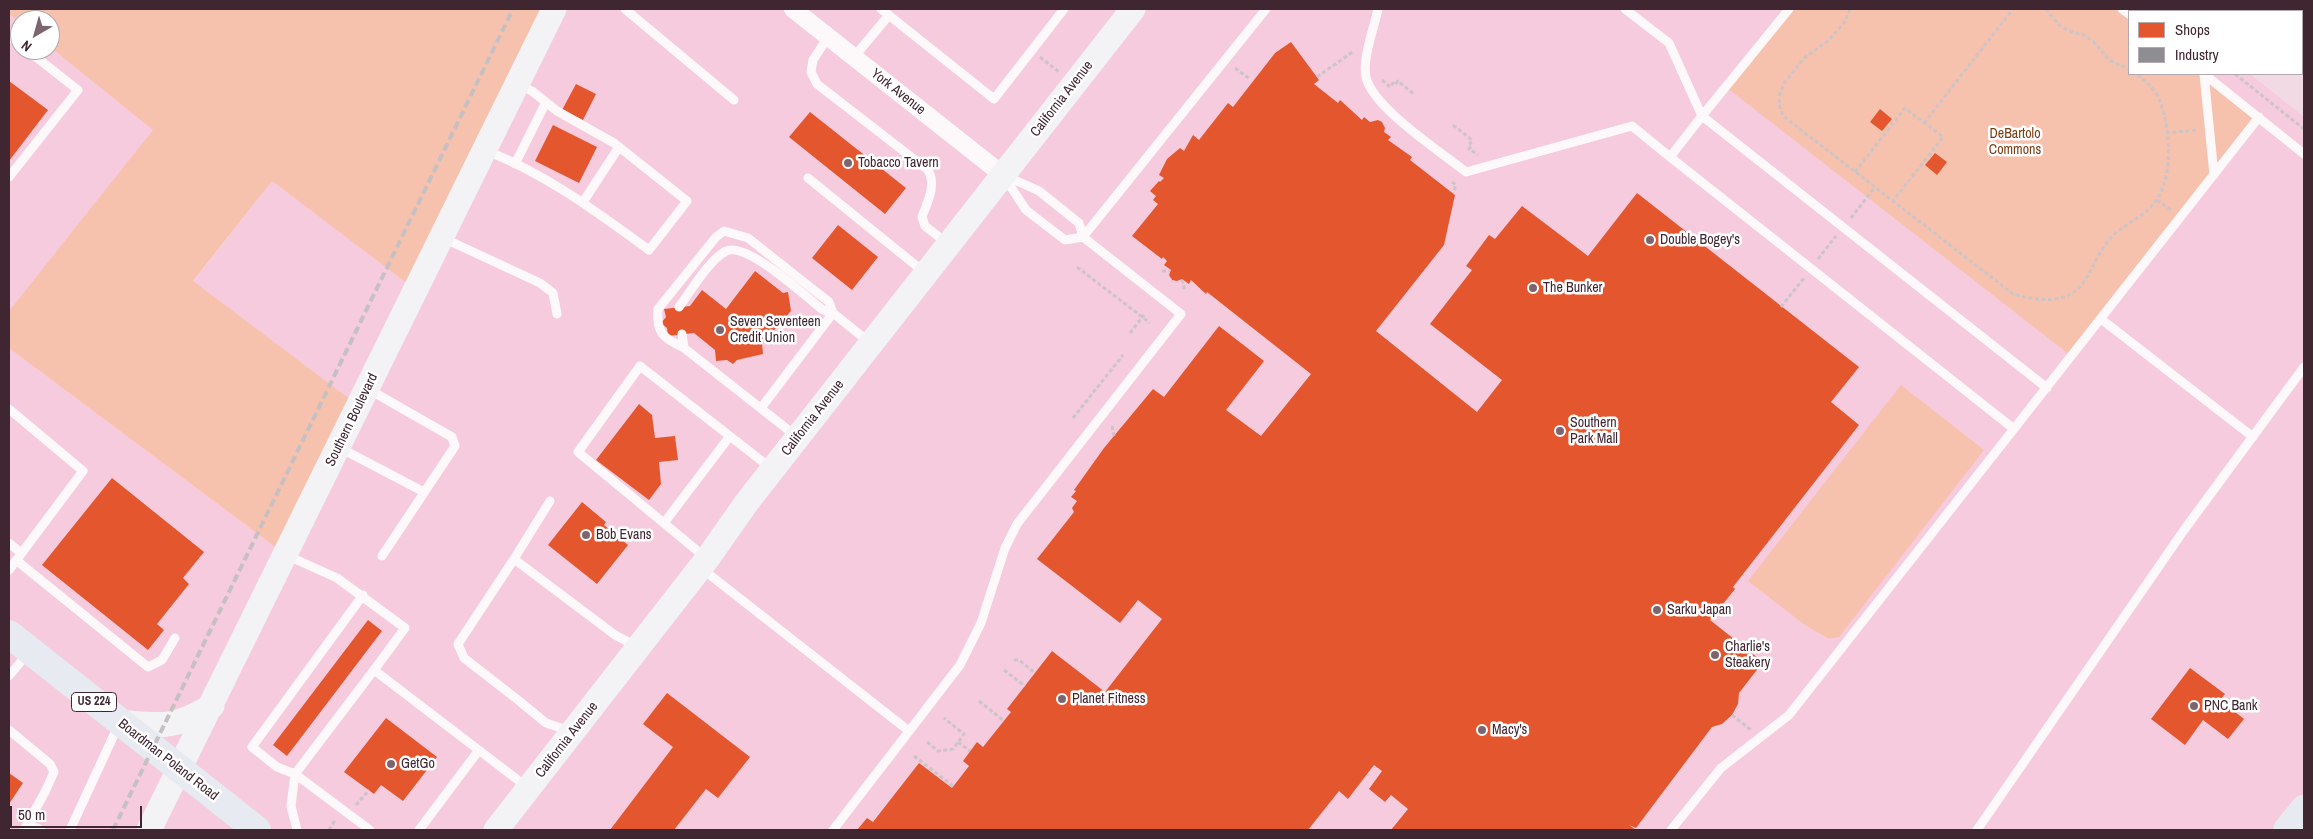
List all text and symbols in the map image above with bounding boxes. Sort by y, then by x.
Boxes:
north arrow [10,10,60,60]
legend [2128,10,2303,75]
text: Shops [2175,19,2210,40]
text: N [18,36,35,56]
text: Industry [2175,44,2219,65]
street label: California Avenue [1027,58,1097,140]
street label: York Avenue [867,65,929,119]
park label: DeBartolo Commons [1989,126,2041,158]
place label: Tobacco Tavern [858,155,939,171]
marker: Tobacco Tavern [842,157,854,169]
place label: Double Bogey's [1660,232,1740,248]
marker: Double Bogey's [1644,234,1656,246]
place label: The Bunker [1543,280,1602,296]
marker: The Bunker [1527,282,1539,294]
place label: Seven Seventeen Credit Union [730,314,821,347]
marker: Seven Seventeen Credit Union [714,324,726,336]
street label: Southern Boulevard [322,371,382,469]
street label: California Avenue [778,377,848,459]
place label: Southern Park Mall [1570,415,1618,448]
marker: Southern Park Mall [1554,425,1566,437]
place label: Bob Evans [596,527,652,543]
marker: Bob Evans [580,529,592,541]
place label: Sarku Japan [1667,602,1731,618]
marker: Sarku Japan [1651,604,1663,616]
place label: Charlie's Steakery [1725,639,1770,672]
marker: Charlie's Steakery [1709,649,1721,661]
place label: Planet Fitness [1072,691,1145,707]
road number: US 224 [72,692,116,712]
marker: Planet Fitness [1056,693,1068,705]
place label: PNC Bank [2204,698,2258,714]
street label: California Avenue [532,699,602,781]
marker: PNC Bank [2188,700,2200,712]
street label: Boardman Poland Road [115,716,221,804]
place label: Macy's [1492,722,1527,738]
marker: Macy's [1476,724,1488,736]
place label: GetGo [401,756,435,772]
marker: GetGo [385,758,397,770]
scale bar [12,796,145,828]
text: 50 m [18,804,45,825]

